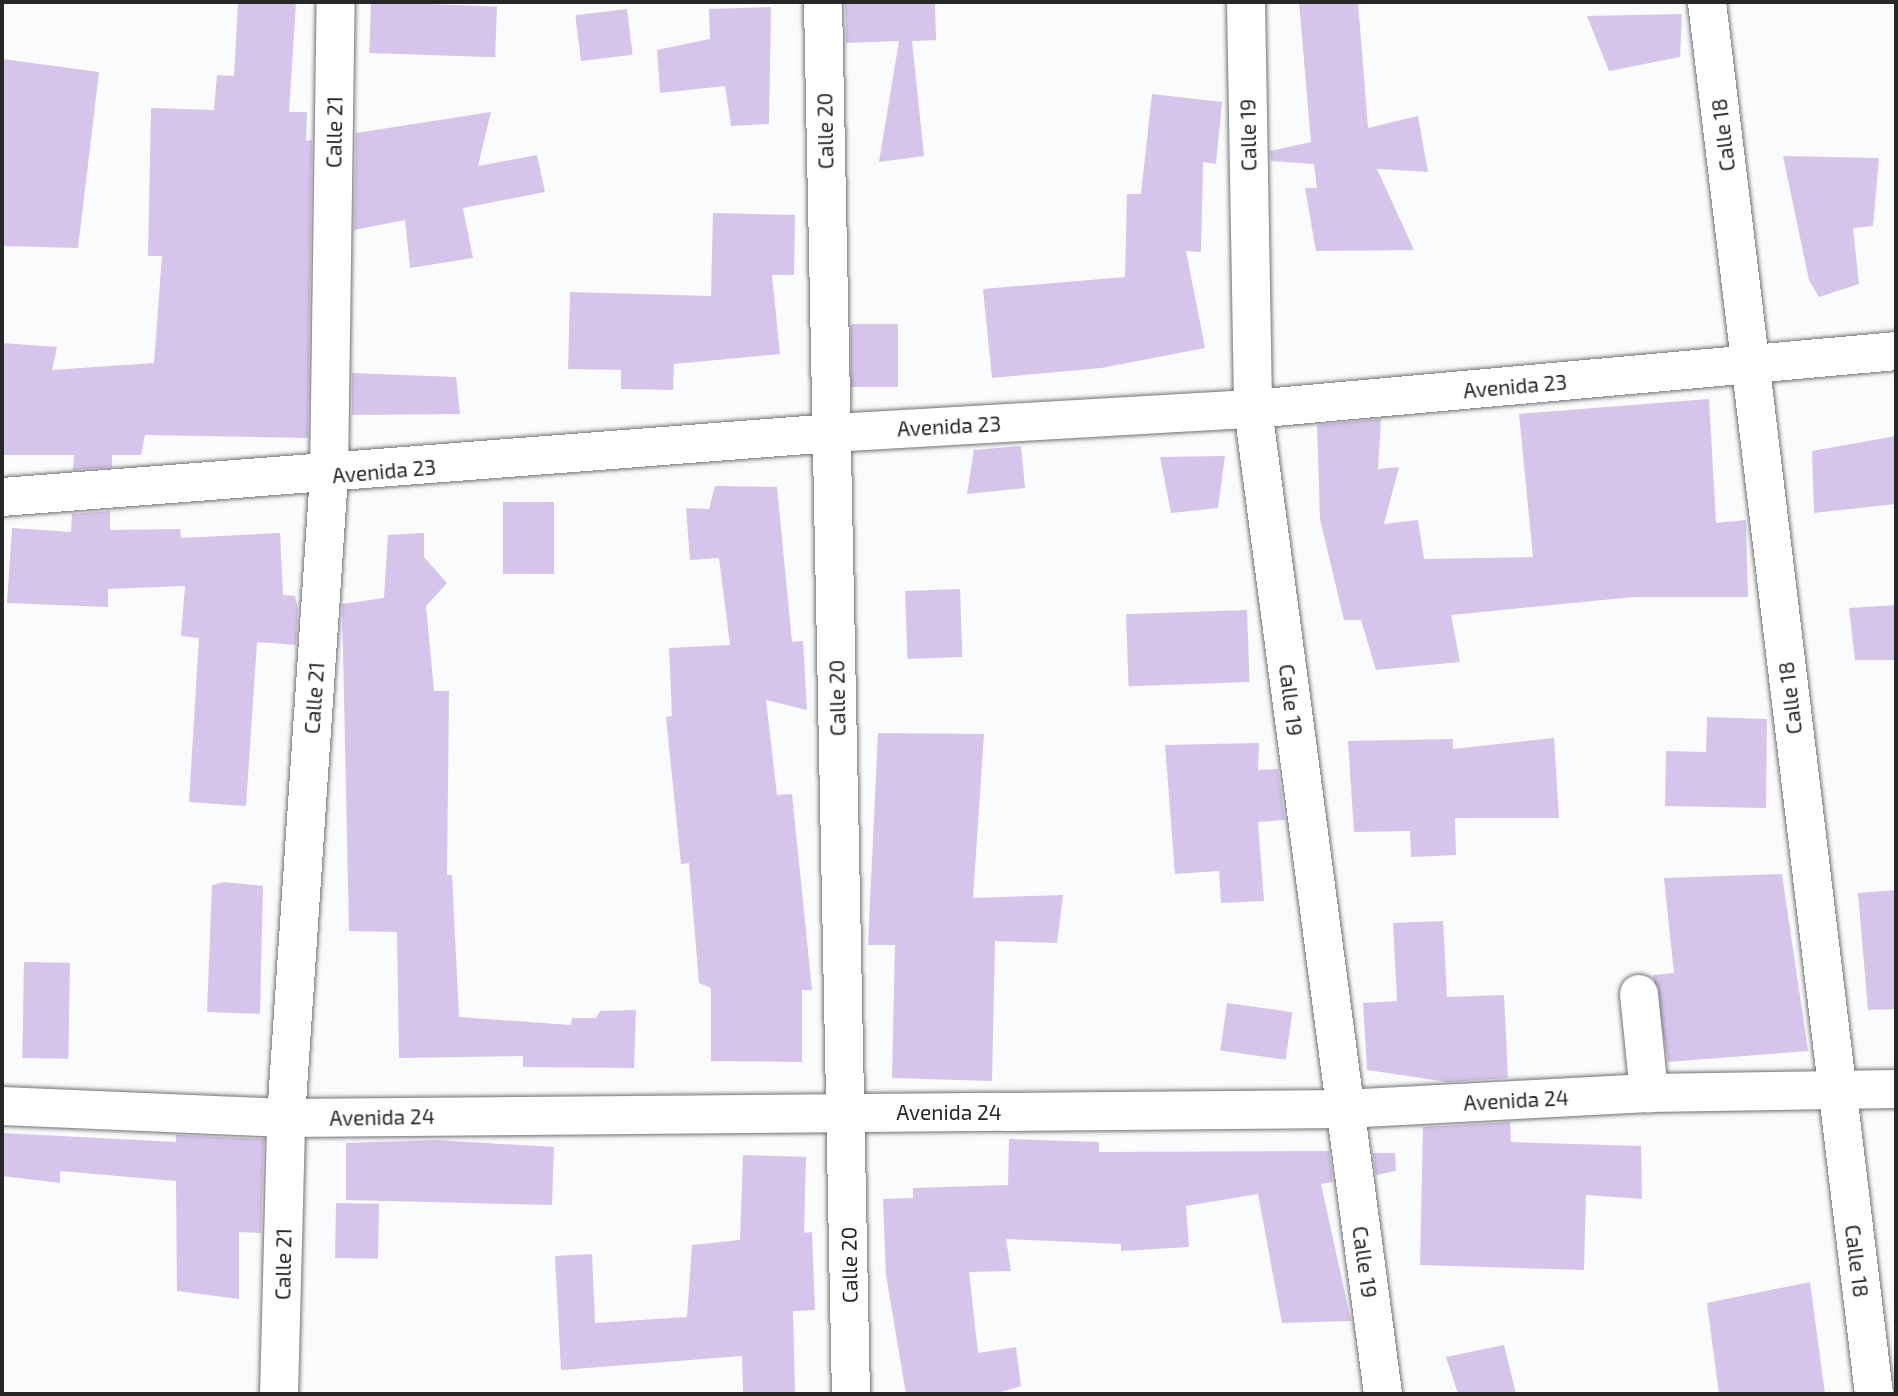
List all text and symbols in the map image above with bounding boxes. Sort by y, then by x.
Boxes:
street label: Calle 20 [812,93,838,169]
street label: Calle 21 [321,96,347,168]
street label: Calle 18 [1706,97,1740,173]
street label: Calle 19 [1235,99,1261,171]
street label: Avenida 23 [1462,369,1568,403]
street label: Avenida 23 [896,411,1002,441]
street label: Avenida 23 [331,454,437,488]
street label: Calle 20 [824,660,850,736]
street label: Calle 18 [1773,660,1807,736]
street label: Calle 21 [299,661,329,735]
street label: Calle 19 [1274,663,1308,737]
street label: Avenida 24 [1463,1085,1569,1115]
street label: Avenida 24 [896,1099,1002,1125]
street label: Avenida 24 [329,1103,435,1131]
street label: Calle 18 [1840,1223,1874,1299]
street label: Calle 19 [1347,1224,1383,1300]
street label: Calle 20 [836,1227,862,1303]
street label: Calle 21 [270,1228,296,1300]

